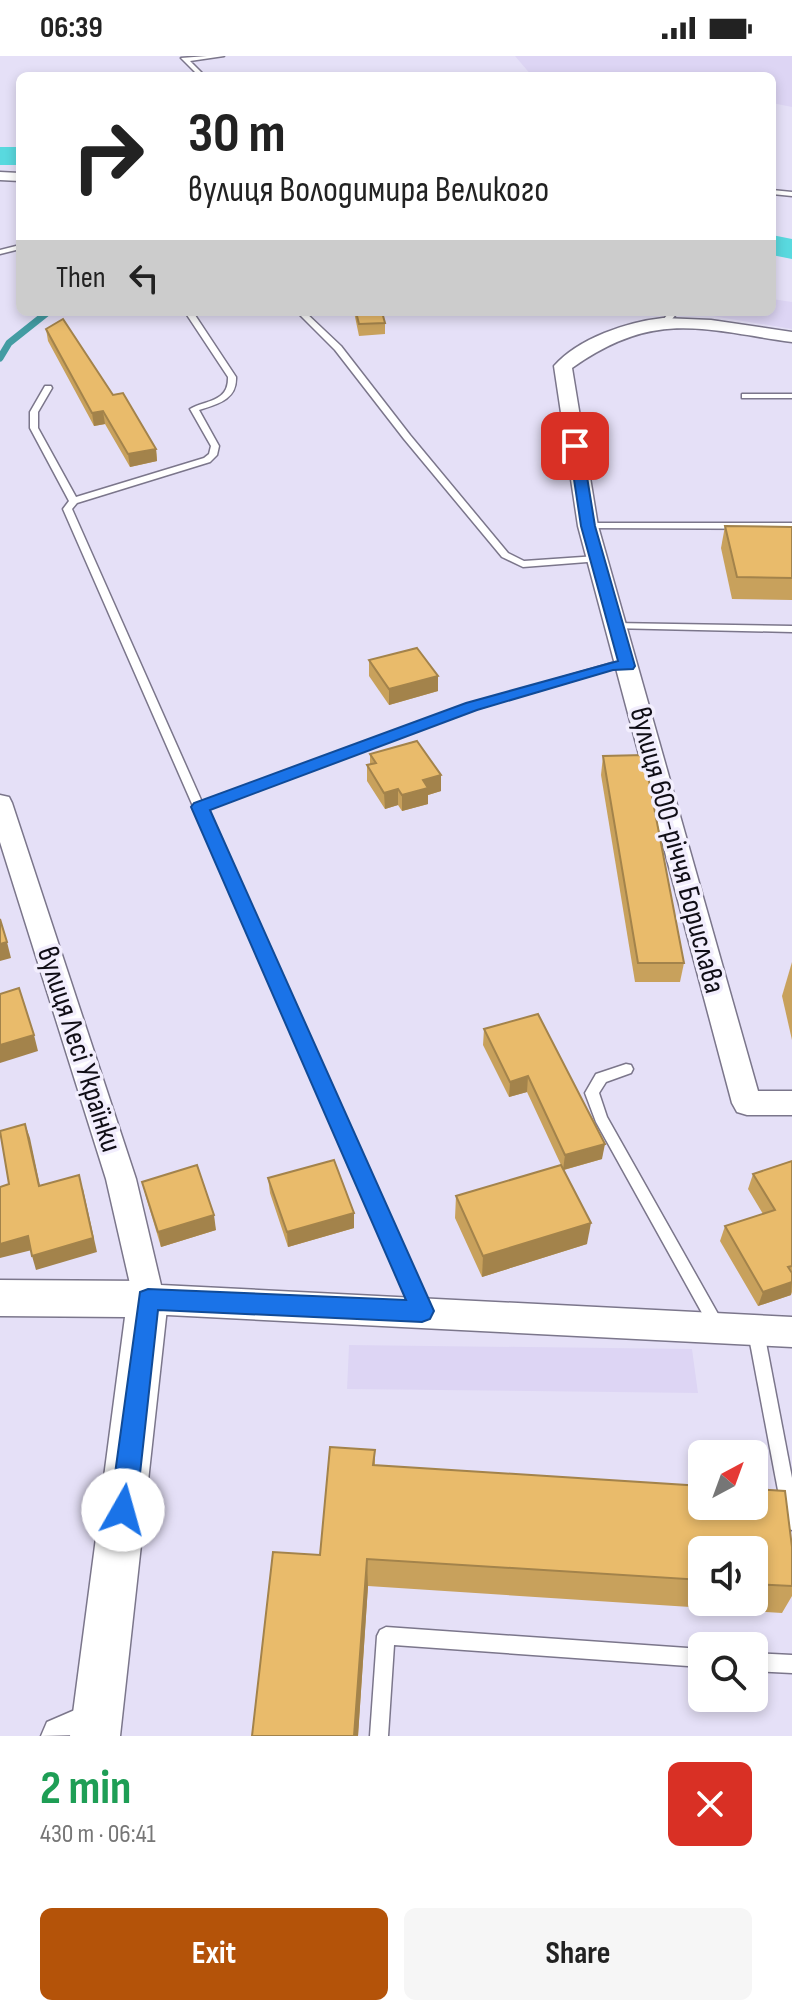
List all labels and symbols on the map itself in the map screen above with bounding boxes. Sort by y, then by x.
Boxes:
pin [541,412,609,480]
street label: вулиця 600-річчя Борислава [621,703,733,997]
street label: вулиця Лесі Українки [29,942,129,1156]
north arrow [688,1440,768,1520]
position arrow [81,1468,165,1552]

